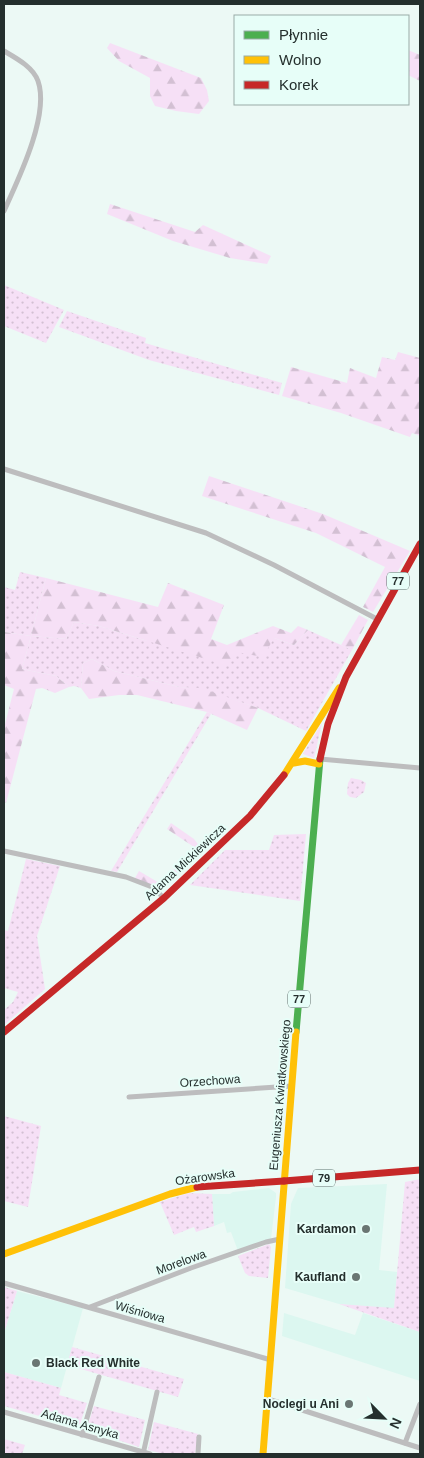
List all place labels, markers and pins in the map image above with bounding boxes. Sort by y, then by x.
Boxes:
place label: Kardamon [297,1222,356,1236]
marker: Kardamon [360,1223,372,1235]
place label: Kaufland [295,1270,346,1284]
marker: Kaufland [350,1271,362,1283]
place label: Black Red White [46,1356,140,1370]
marker: Black Red White [30,1357,42,1369]
place label: Noclegi u Ani [263,1397,339,1411]
marker: Noclegi u Ani [343,1398,355,1410]

